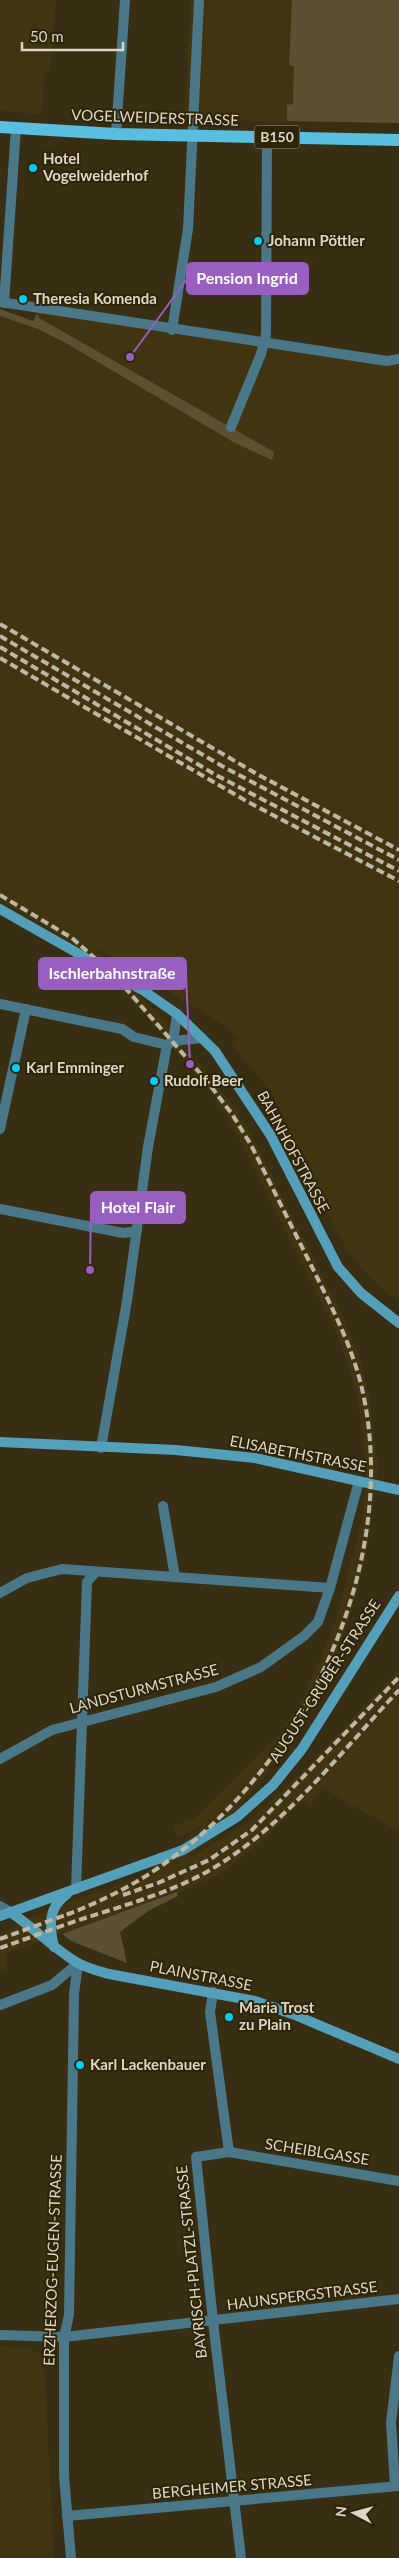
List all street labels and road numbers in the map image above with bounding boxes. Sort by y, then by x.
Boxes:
street label: VOGELWEIDERSTRASSE [71,105,239,129]
road number: B150 [254,125,300,148]
street label: BAHNHOFSTRASSE [254,1087,334,1216]
street label: ELISABETHSTRASSE [228,1431,368,1475]
street label: AUGUST-GRUBER-STRASSE [265,1596,384,1765]
street label: LANDSTURMSTRASSE [67,1659,220,1717]
street label: PLAINSTRASSE [148,1956,254,1994]
street label: SCHEIBLGASSE [264,2134,371,2168]
street label: ERZHERZOG-EUGEN-STRASSE [39,2154,65,2366]
street label: BAYRISCH-PLATZL-STRASSE [172,2165,210,2360]
street label: HAUNSPERGSTRASSE [226,2277,378,2313]
street label: BERGHEIMER STRASSE [151,2470,313,2502]

